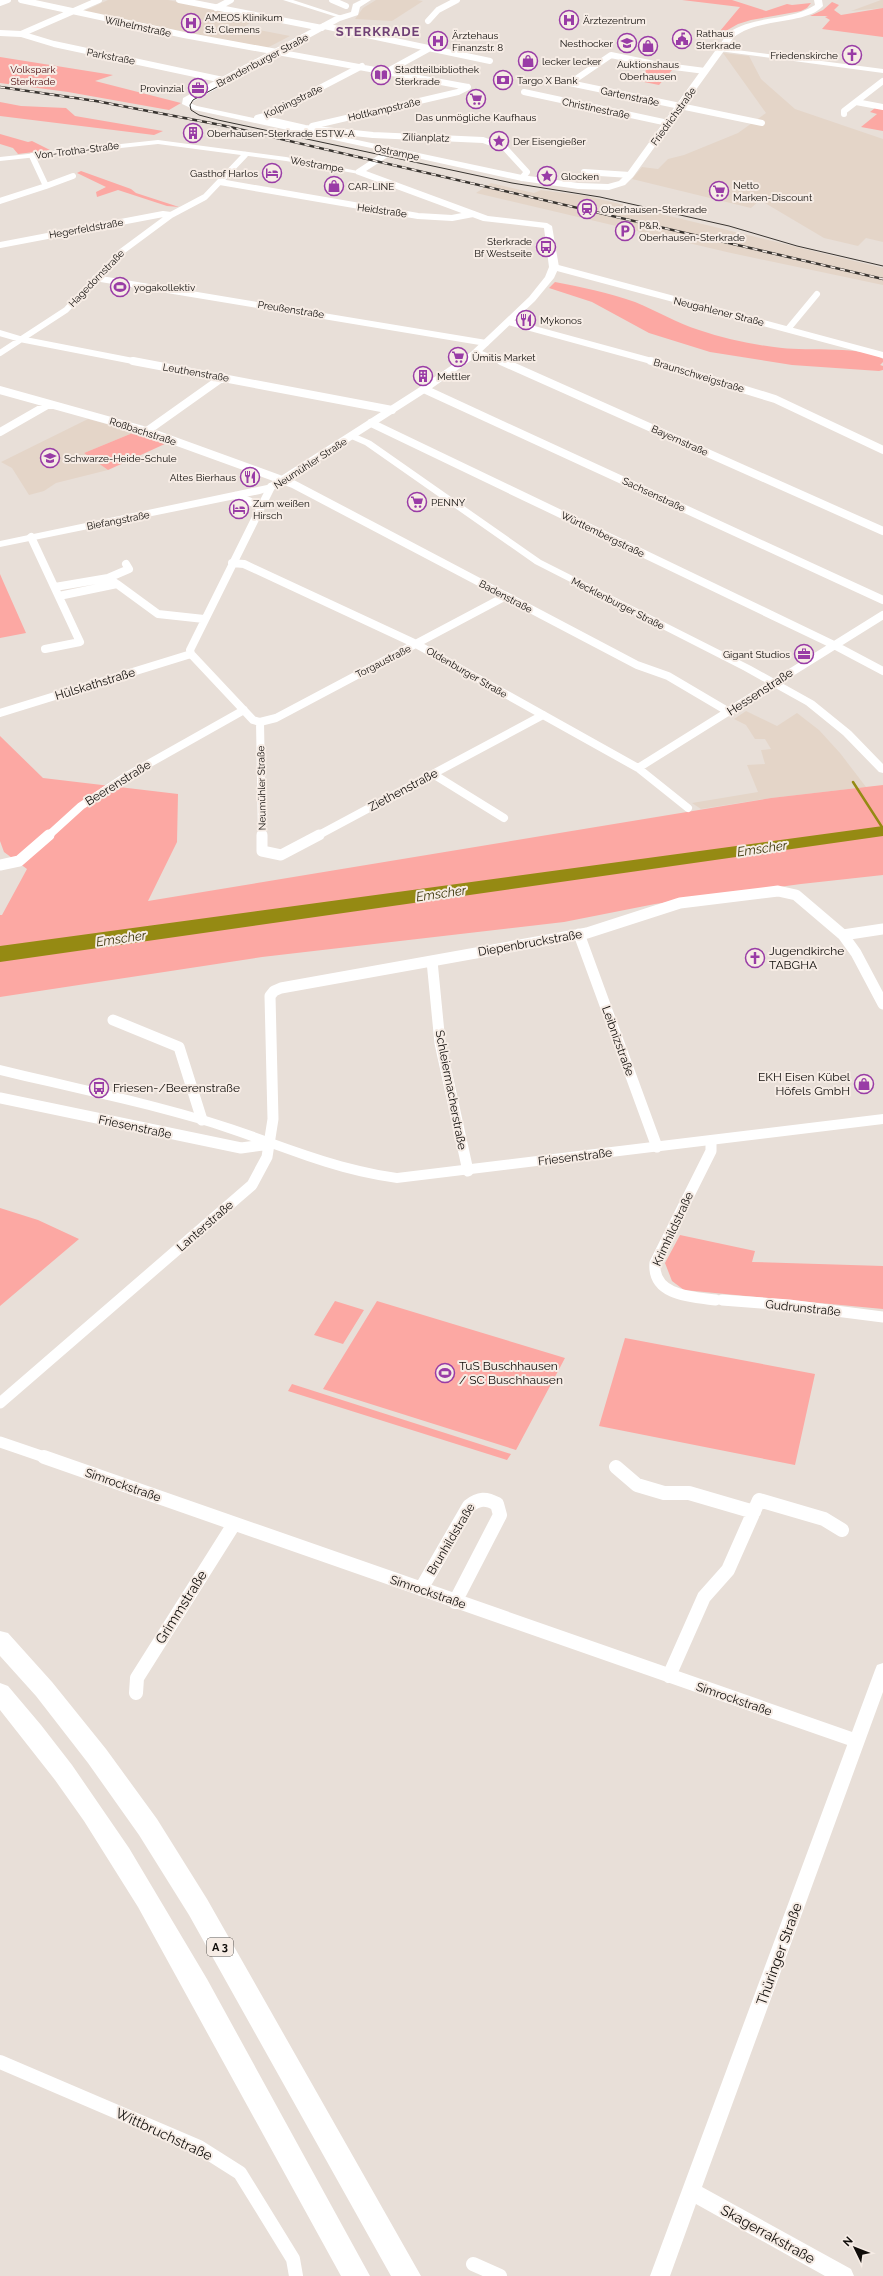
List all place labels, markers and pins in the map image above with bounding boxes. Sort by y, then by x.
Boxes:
hospital icon: Ärztezentrum [558,9,580,31]
hospital icon: AMEOS Klinikum St. Clemens [180,12,202,34]
place label: AMEOS Klinikum St. Clemens [205,12,282,35]
place label: Ärztezentrum [583,15,646,26]
public building icon: Rathaus Sterkrade [671,28,693,50]
place label: Rathaus Sterkrade [696,28,741,51]
hospital icon: Ärztehaus Finanzstr. 8 [427,30,449,52]
place label: Ärztehaus Finanzstr. 8 [452,30,503,53]
school or university icon: Nesthocker [616,32,638,54]
shop icon: Auktionshaus Oberhausen [637,35,659,57]
place label: Nesthocker [560,38,613,49]
church icon: Friedenskirche [841,44,863,66]
shop icon: lecker lecker [517,50,539,72]
place label: Friedenskirche [770,50,838,61]
place label: lecker lecker [542,56,602,67]
place label: Auktionshaus Oberhausen [617,59,679,82]
library icon: Stadtteilbibliothek Sterkrade [370,64,392,86]
place label: Stadtteilbibliothek Sterkrade [395,64,480,87]
bank icon: Targo X Bank [492,69,514,91]
place label: Targo X Bank [517,75,578,86]
office icon: Provinzial [187,77,209,99]
place label: Provinzial [140,83,184,94]
supermarket icon: Das unmögliche Kaufhaus [465,88,487,110]
place label: Das unmögliche Kaufhaus [416,112,537,123]
building icon: Oberhausen-Sterkrade ESTW-A [182,122,204,144]
place label: Oberhausen-Sterkrade ESTW-A [207,128,355,139]
place icon: Der Eisengießer [488,130,510,152]
place label: Der Eisengießer [513,136,586,147]
hotel icon: Gasthof Harlos [261,162,283,184]
place icon: Glocken [536,165,558,187]
place label: Gasthof Harlos [190,168,258,179]
place label: Glocken [561,171,599,182]
shop icon: CAR-LINE [323,175,345,197]
supermarket icon: Netto Marken-Discount [708,180,730,202]
place label: Netto Marken-Discount [733,180,813,203]
place label: CAR-LINE [348,181,394,192]
station icon: Oberhausen-Sterkrade [576,198,598,220]
place label: Oberhausen-Sterkrade [601,204,707,215]
parking icon: P&R, Oberhausen-Sterkrade [614,220,636,242]
place label: P&R, Oberhausen-Sterkrade [639,220,745,243]
place label: Sterkrade Bf Westseite [474,236,532,259]
bus stop icon: Sterkrade Bf Westseite [535,236,557,258]
sports icon: yogakollektiv [109,276,131,298]
place label: yogakollektiv [134,282,196,293]
restaurant icon: Mykonos [515,309,537,331]
place label: Mykonos [540,315,582,326]
supermarket icon: Ümitis Market [447,346,469,368]
place label: Ümitis Market [472,352,536,363]
building icon: Mettler [412,365,434,387]
place label: Mettler [437,371,471,382]
school or university icon: Schwarze-Heide-Schule [39,447,61,469]
place label: Schwarze-Heide-Schule [64,453,177,464]
restaurant icon: Altes Bierhaus [239,466,261,488]
place label: Altes Bierhaus [170,472,236,483]
supermarket icon: PENNY [406,491,428,513]
place label: PENNY [431,497,466,508]
hotel icon: Zum weißen Hirsch [228,498,250,520]
place label: Zum weißen Hirsch [253,498,310,521]
office icon: Gigant Studios [793,643,815,665]
place label: Gigant Studios [723,649,790,660]
place label: Jugendkirche TABGHA [769,944,844,972]
church icon: Jugendkirche TABGHA [744,947,766,969]
place label: EKH Eisen Kübel Höfels GmbH [758,1070,851,1098]
shop icon: EKH Eisen Kübel Höfels GmbH [853,1073,875,1095]
bus stop icon: Friesen-/Beerenstraße [88,1077,110,1099]
place label: Friesen-/Beerenstraße [113,1081,240,1095]
place label: TuS Buschhausen / SC Buschhausen [459,1359,563,1387]
sports icon: TuS Buschhausen / SC Buschhausen [434,1362,456,1384]

